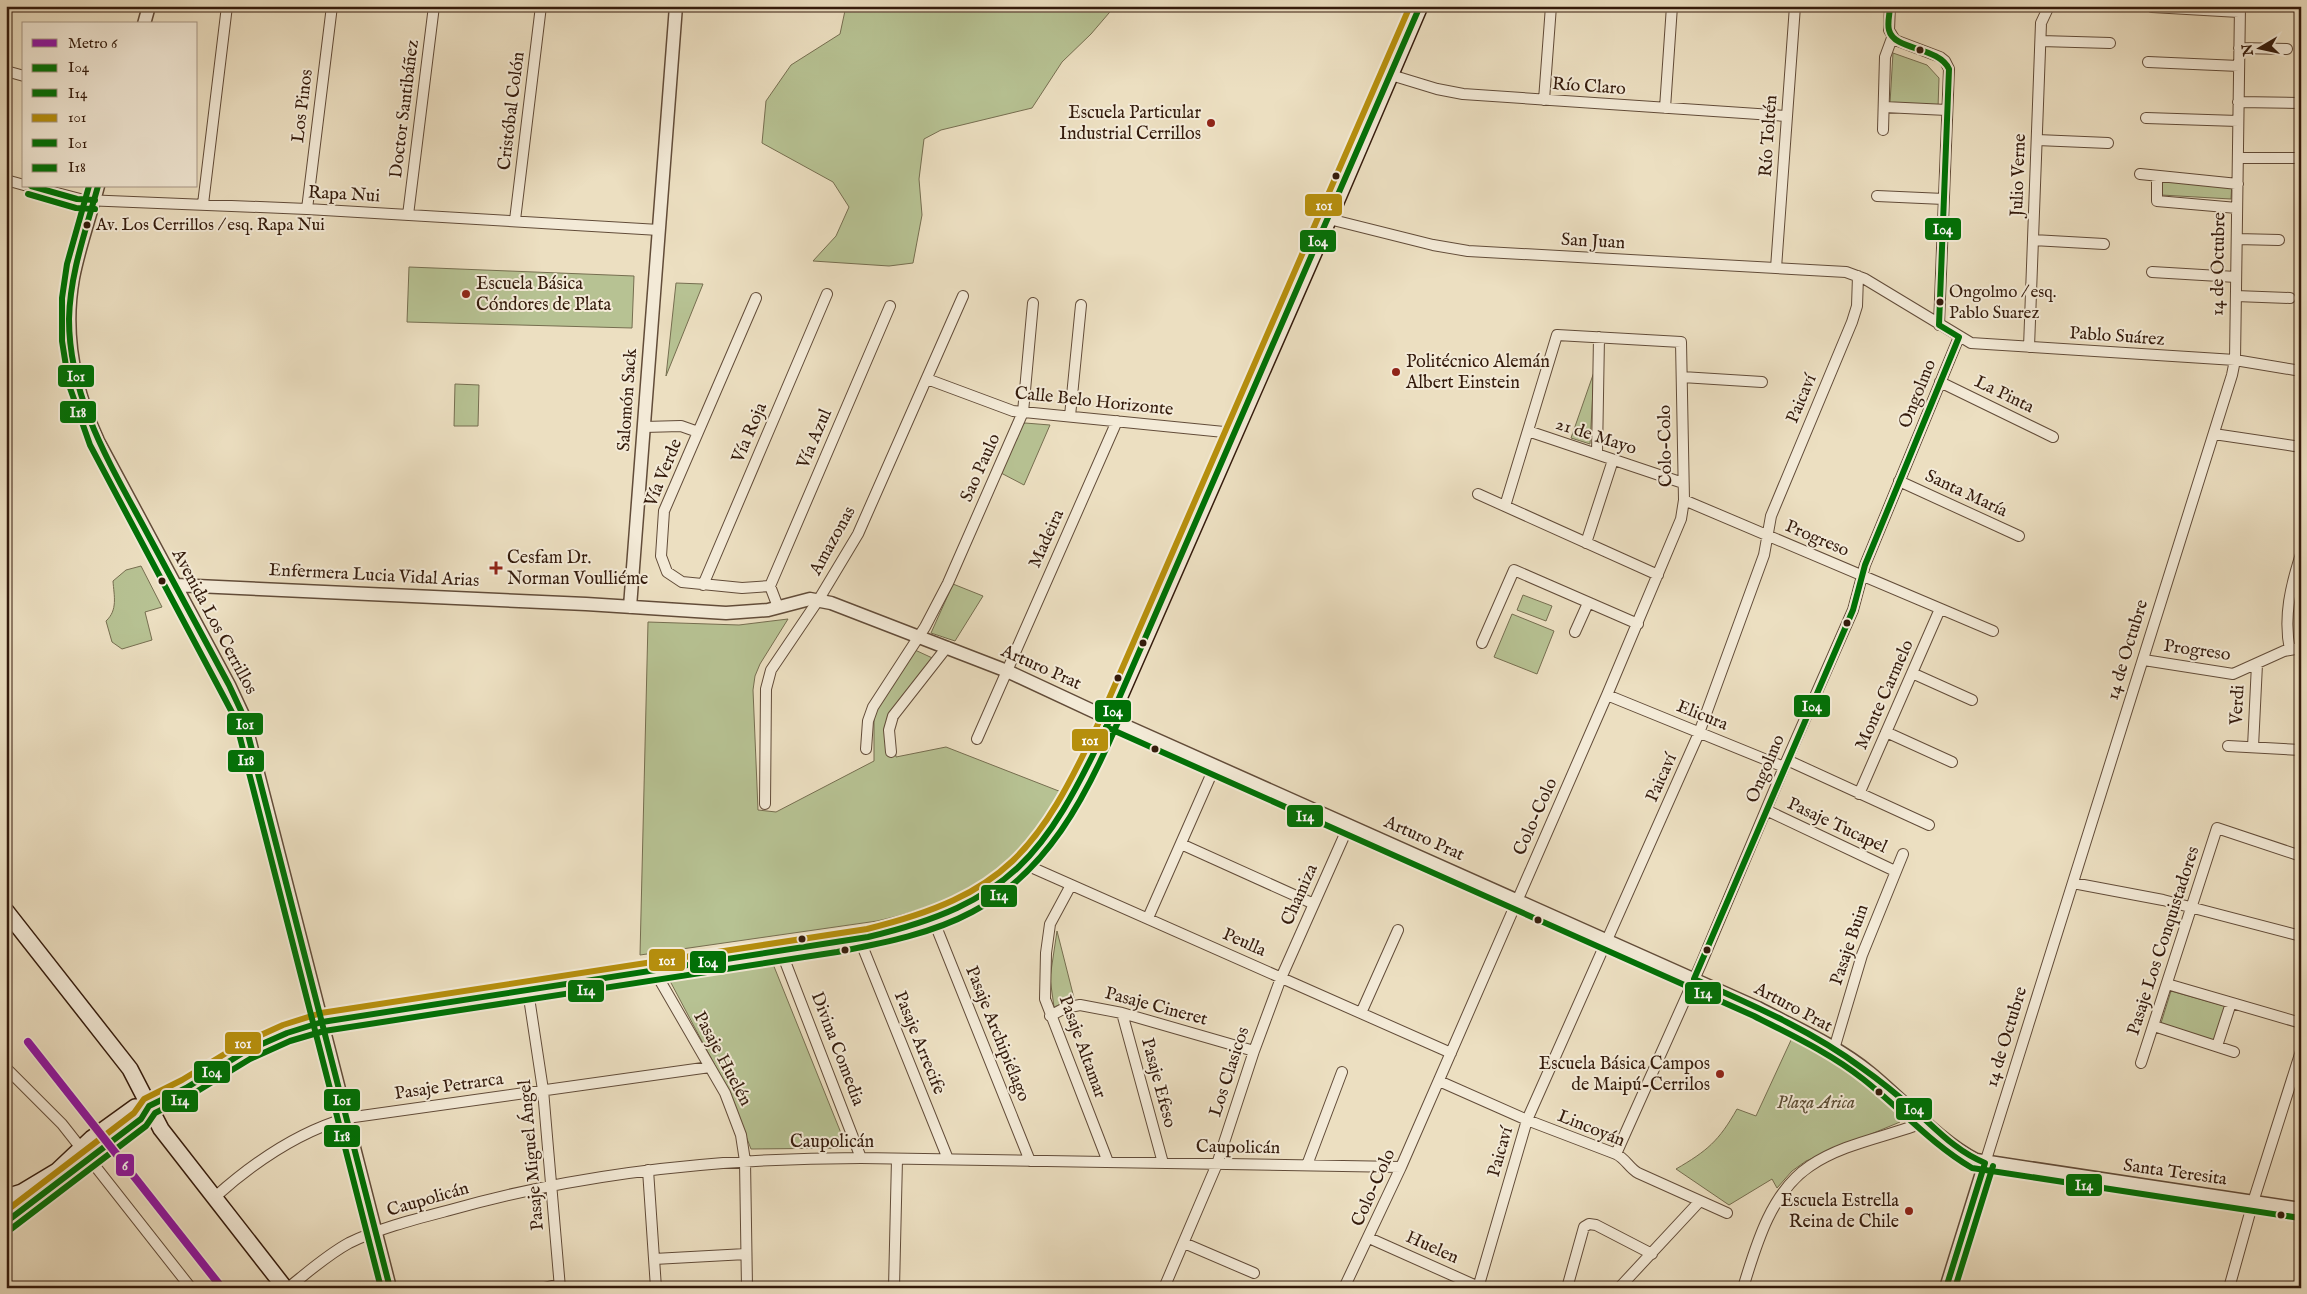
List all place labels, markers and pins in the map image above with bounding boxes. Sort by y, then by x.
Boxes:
unlabelled marker [1915,45,1925,55]
place label: Escuela Particular Industrial Cerrillos [1059,102,1201,146]
marker: Escuela Particular Industrial Cerrillos [1205,117,1217,129]
unlabelled marker [1331,171,1341,181]
place label: Av. Los Cerrillos / esq. Rapa Nui [95,215,325,236]
marker: Av. Los Cerrillos / esq. Rapa Nui [82,220,92,230]
place label: Escuela Básica Cóndores de Plata [476,273,612,317]
place label: Ongolmo / esq. Pablo Suarez [1949,282,2056,324]
marker: Escuela Básica Cóndores de Plata [460,288,472,300]
marker: Ongolmo / esq. Pablo Suarez [1935,297,1945,307]
place label: Politécnico Alemán Albert Einstein [1405,351,1550,395]
marker: Politécnico Alemán Albert Einstein [1390,366,1402,378]
place label: Cesfam Dr. Norman Voulliéme [507,547,648,591]
marker: Cesfam Dr. Norman Voulliéme [489,561,503,575]
unlabelled marker [157,576,167,586]
unlabelled marker [1842,618,1852,628]
unlabelled marker [1138,638,1148,648]
unlabelled marker [1113,673,1123,683]
unlabelled marker [1150,744,1160,754]
unlabelled marker [1533,915,1543,925]
unlabelled marker [797,934,807,944]
unlabelled marker [840,945,850,955]
unlabelled marker [1702,945,1712,955]
place label: Escuela Básica Campos de Maipú-Cerrilos [1539,1053,1710,1097]
marker: Escuela Básica Campos de Maipú-Cerrilos [1714,1068,1726,1080]
unlabelled marker [1874,1087,1884,1097]
place label: Escuela Estrella Reina de Chile [1781,1190,1899,1234]
marker: Escuela Estrella Reina de Chile [1903,1205,1915,1217]
unlabelled marker [2276,1210,2286,1220]

